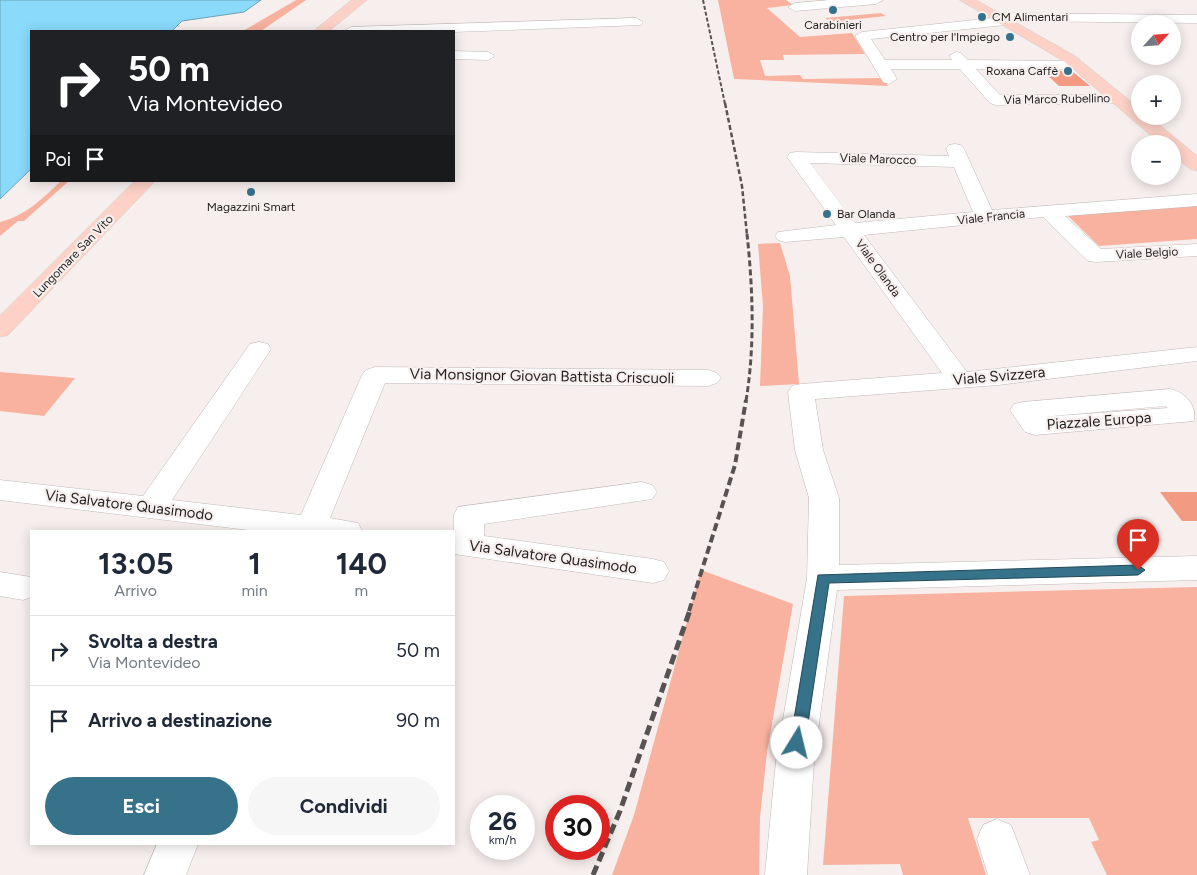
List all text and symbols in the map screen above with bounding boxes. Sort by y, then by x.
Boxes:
marker: Carabinieri [827,4,839,16]
place label: CM Alimentari [992,10,1068,24]
marker: CM Alimentari [976,11,988,23]
north arrow [1131,15,1181,65]
map controls [1131,15,1181,185]
place label: Carabinieri [804,18,862,32]
place label: Centro per l'Impiego [890,30,1000,44]
marker: Centro per l'Impiego [1004,31,1016,43]
text: 50 m [128,48,210,90]
icon: right [45,50,110,115]
place label: Roxana Caffè [986,64,1058,78]
marker: Roxana Caffè [1062,65,1074,77]
button: + [1131,75,1181,125]
text: Via Montevideo [128,90,283,117]
street label: Via Marco Rubellino [1004,91,1110,107]
button: − [1131,135,1181,185]
icon: arrive [81,145,109,173]
text: Poi [45,148,71,171]
street label: Viale Marocco [839,151,917,167]
marker: Magazzini Smart [245,186,257,198]
place label: Magazzini Smart [207,200,296,214]
street label: Viale Francia [956,206,1026,228]
place label: Bar Olanda [837,207,895,221]
marker: Bar Olanda [821,208,833,220]
street label: Lungomare San Vito [30,212,116,300]
street label: Viale Olanda [853,237,903,299]
street label: Viale Belgio [1115,244,1179,262]
street label: Viale Svizzera [952,363,1046,389]
street label: Via Monsignor Giovan Battista Criscuoli [409,365,675,387]
street label: Piazzale Europa [1046,408,1152,434]
street label: Via Salvatore Quasimodo [44,486,214,524]
pin [1117,519,1159,570]
icon: arrive [1124,526,1152,554]
street label: Via Salvatore Quasimodo [468,536,638,578]
text: 13:05 [98,545,173,582]
text: 1 [248,545,261,582]
text: 140 [336,545,387,582]
text: Arrivo [114,581,157,600]
text: min [241,581,268,600]
text: m [355,581,368,600]
text: Svolta a destra [88,630,218,653]
icon: right [45,637,73,665]
text: 50 m [396,639,440,662]
text: Via Montevideo [88,653,201,672]
icon: arrive [45,707,73,735]
text: Arrivo a destinazione [88,709,272,732]
text: 90 m [396,709,440,732]
position arrow [770,716,822,768]
button: Esci [45,777,238,835]
button: Condividi [248,777,440,835]
speed limit sign: 30 [545,795,610,860]
text: 26 [488,806,517,836]
text: km/h [489,833,516,847]

